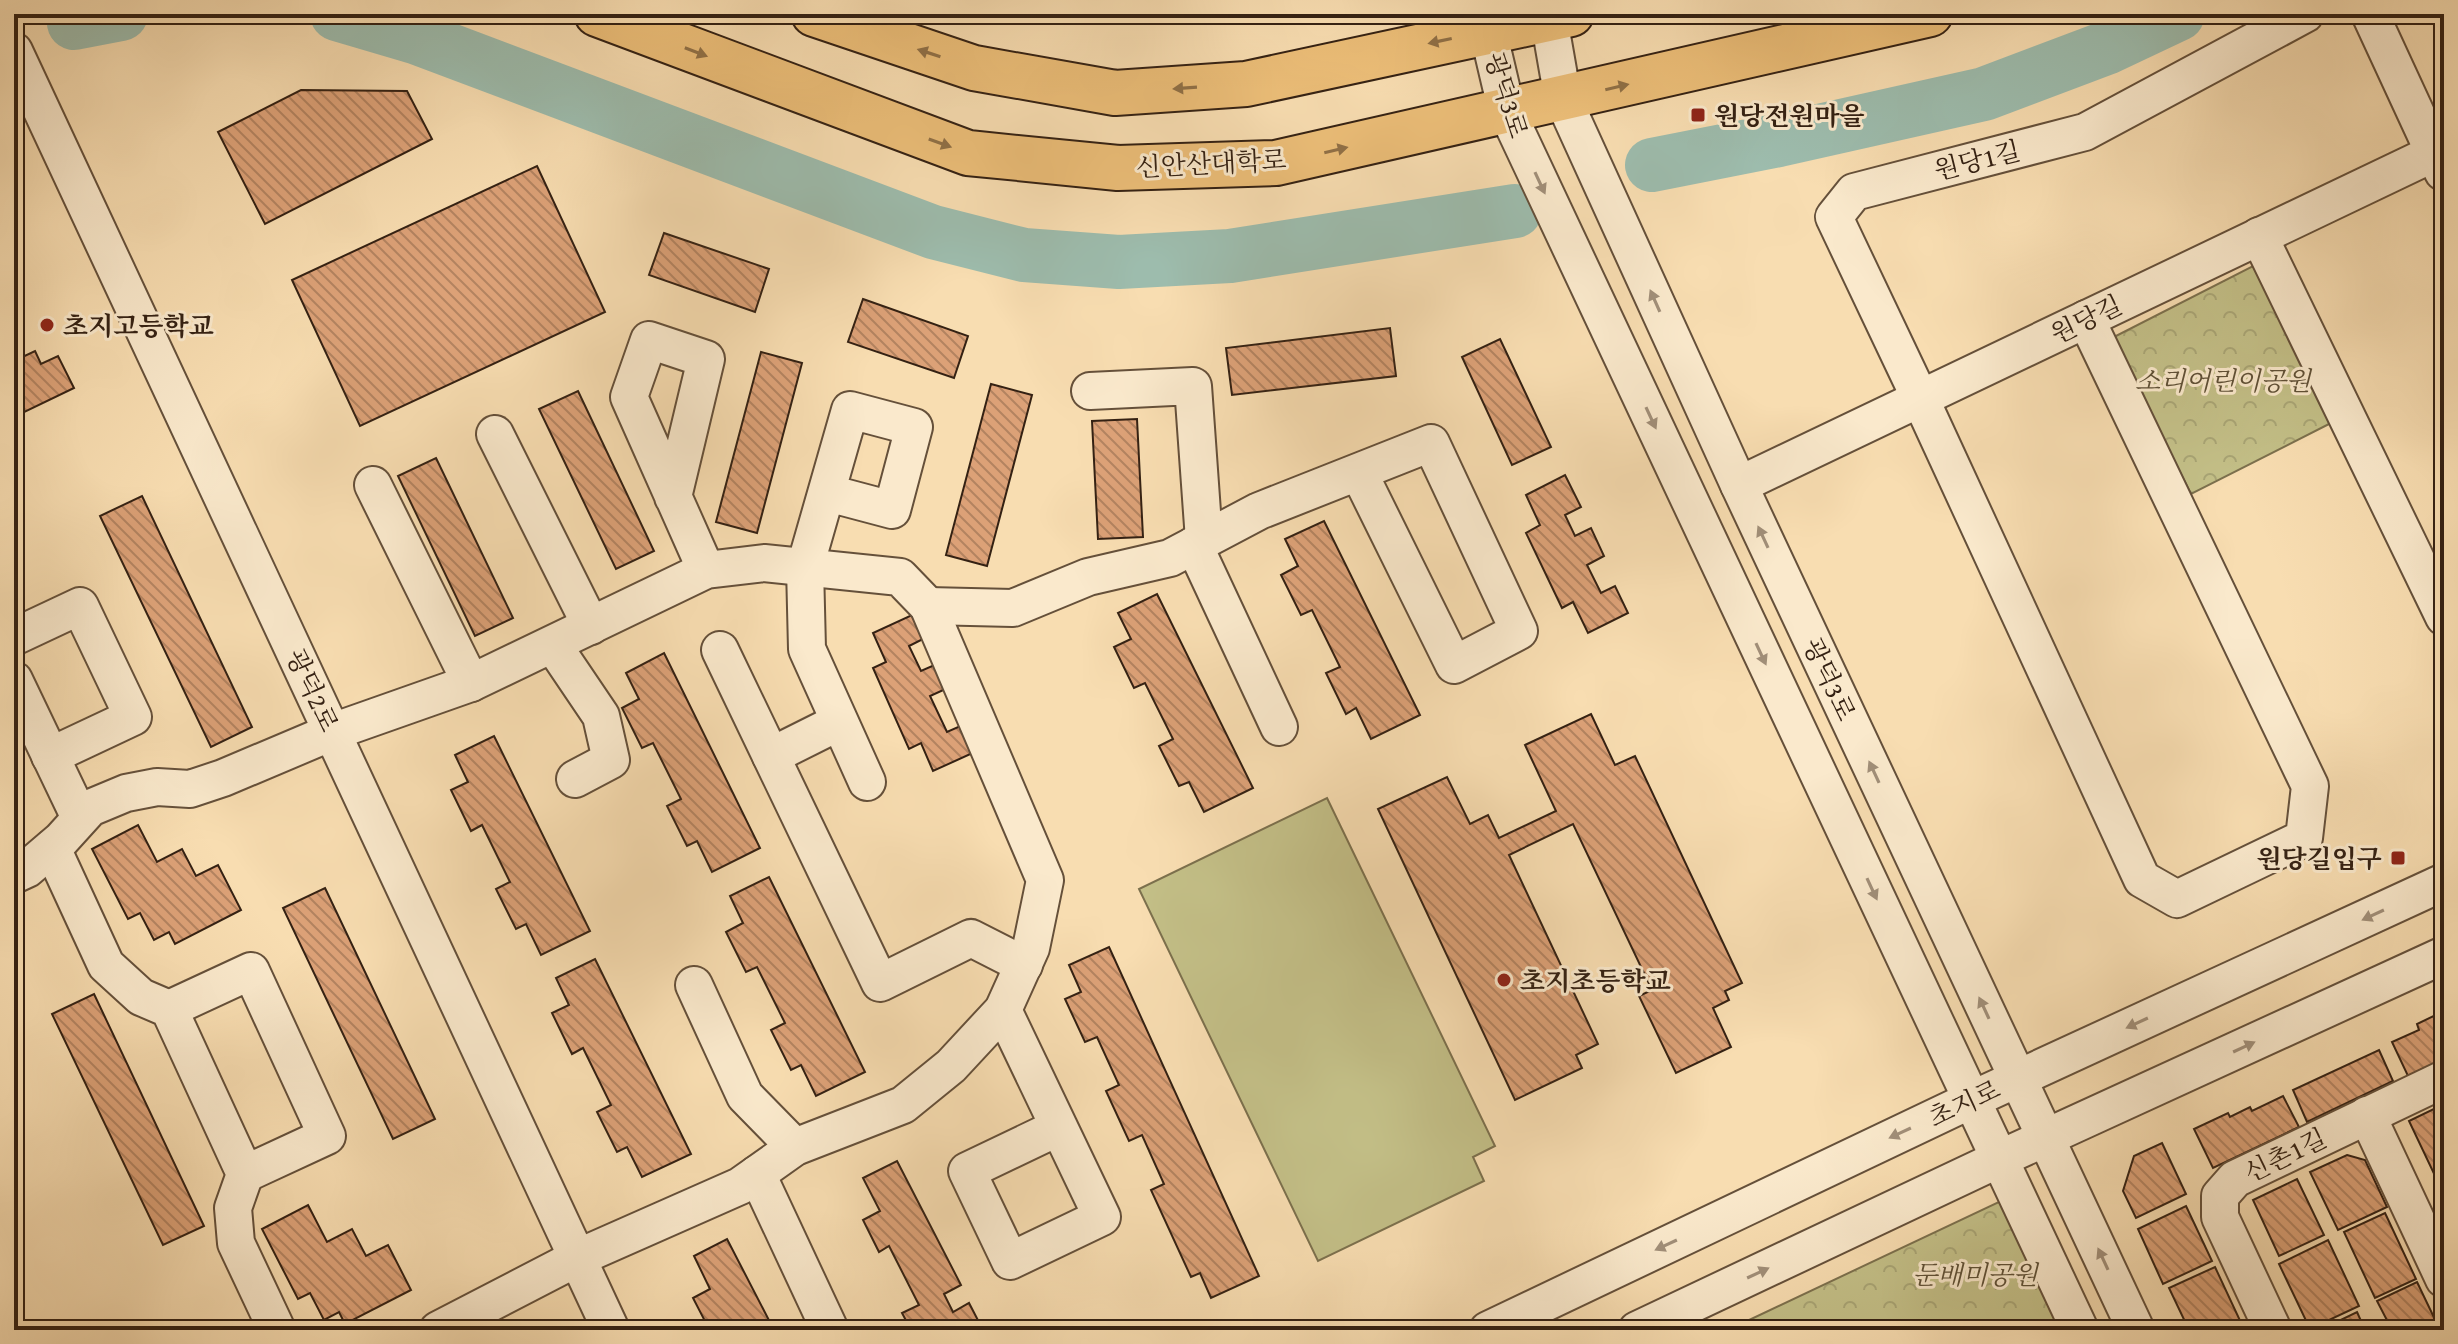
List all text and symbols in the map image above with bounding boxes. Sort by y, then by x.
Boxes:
one-way arrow [1427,35,1452,48]
one-way arrow [684,46,708,59]
one-way arrow [917,47,941,59]
street label: 광덕3로 [1476,47,1538,143]
one-way arrow [1604,80,1629,93]
one-way arrow [1172,82,1197,95]
place label: 원당전원마을 [1714,96,1865,135]
marker: 원당전원마을 [1689,106,1707,124]
street label: 원당1길 [1930,130,2024,190]
one-way arrow [928,137,952,149]
street label: 신안산대학로 [1135,140,1287,186]
one-way arrow [1323,143,1348,156]
one-way arrow [1533,171,1547,195]
street label: 원당길 [2044,285,2128,353]
one-way arrow [1648,289,1661,313]
place label: 초지고등학교 [63,306,214,345]
marker: 초지고등학교 [38,316,56,334]
park label: 소리어린이공원 [2135,361,2313,400]
one-way arrow [1644,407,1658,430]
one-way arrow [1756,525,1770,549]
street label: 광덕3로 [1794,631,1866,727]
street label: 광덕2로 [277,642,349,738]
one-way arrow [1754,642,1768,665]
one-way arrow [1867,761,1881,784]
place label: 원당길입구 [2256,839,2382,878]
marker: 원당길입구 [2389,849,2407,867]
one-way arrow [1865,877,1879,901]
one-way arrow [2361,908,2385,921]
place label: 초지초등학교 [1520,961,1671,1000]
marker: 초지초등학교 [1495,971,1513,989]
one-way arrow [1977,996,1991,1019]
one-way arrow [2125,1016,2149,1030]
one-way arrow [2232,1040,2255,1054]
street label: 초지로 [1922,1069,2006,1137]
street label: 신촌1길 [2237,1118,2333,1192]
one-way arrow [1889,1126,1912,1140]
one-way arrow [1654,1238,1677,1252]
one-way arrow [2096,1248,2110,1271]
park label: 둔배미공원 [1912,1255,2040,1294]
one-way arrow [1746,1266,1770,1280]

